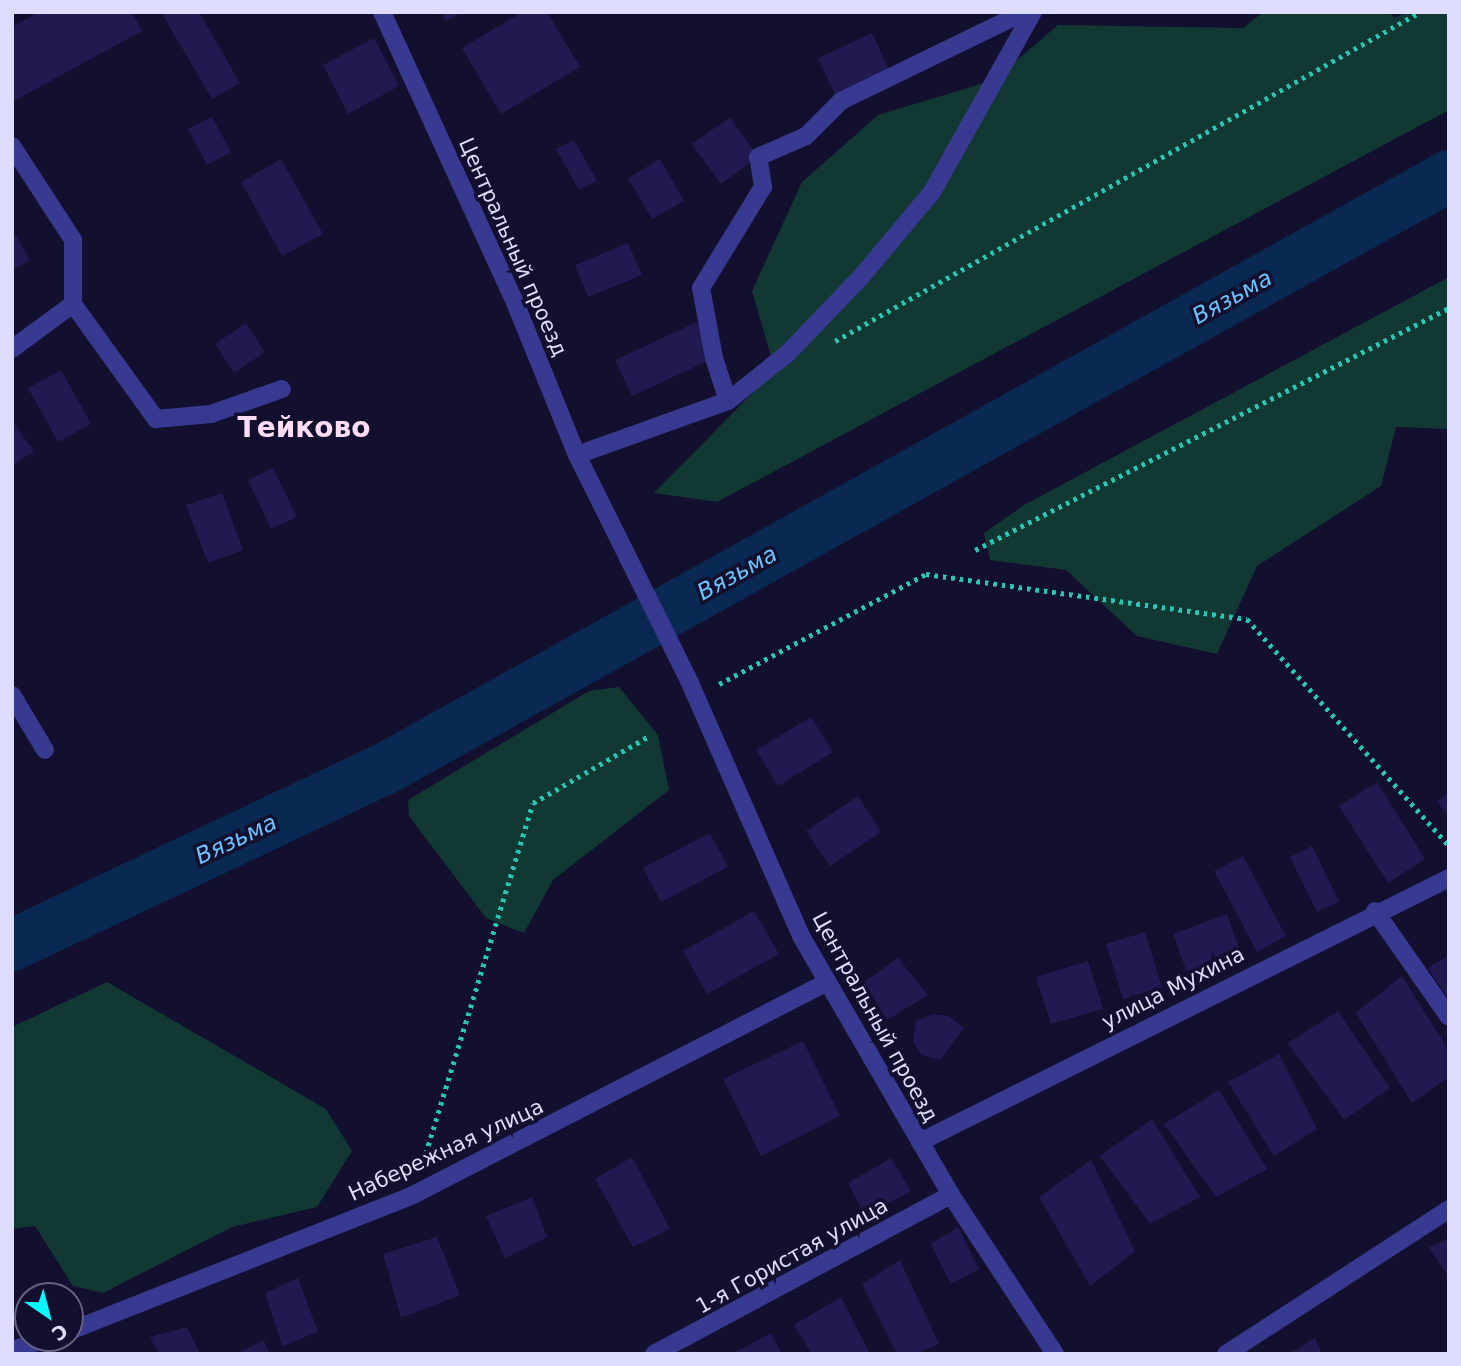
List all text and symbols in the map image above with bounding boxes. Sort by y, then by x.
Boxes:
street label: Центральный проезд [453,134,573,360]
water label: Вязьма [1187,264,1277,330]
district label: Тейково [238,411,370,445]
water label: Вязьма [692,540,782,606]
water label: Вязьма [191,808,281,870]
street label: Центральный проезд [807,908,943,1126]
street label: улица Мухина [1098,941,1248,1035]
street label: Набережная улица [344,1094,548,1206]
street label: 1-я Гористая улица [692,1193,892,1319]
north arrow [14,1282,84,1352]
text: С [48,1320,72,1346]

